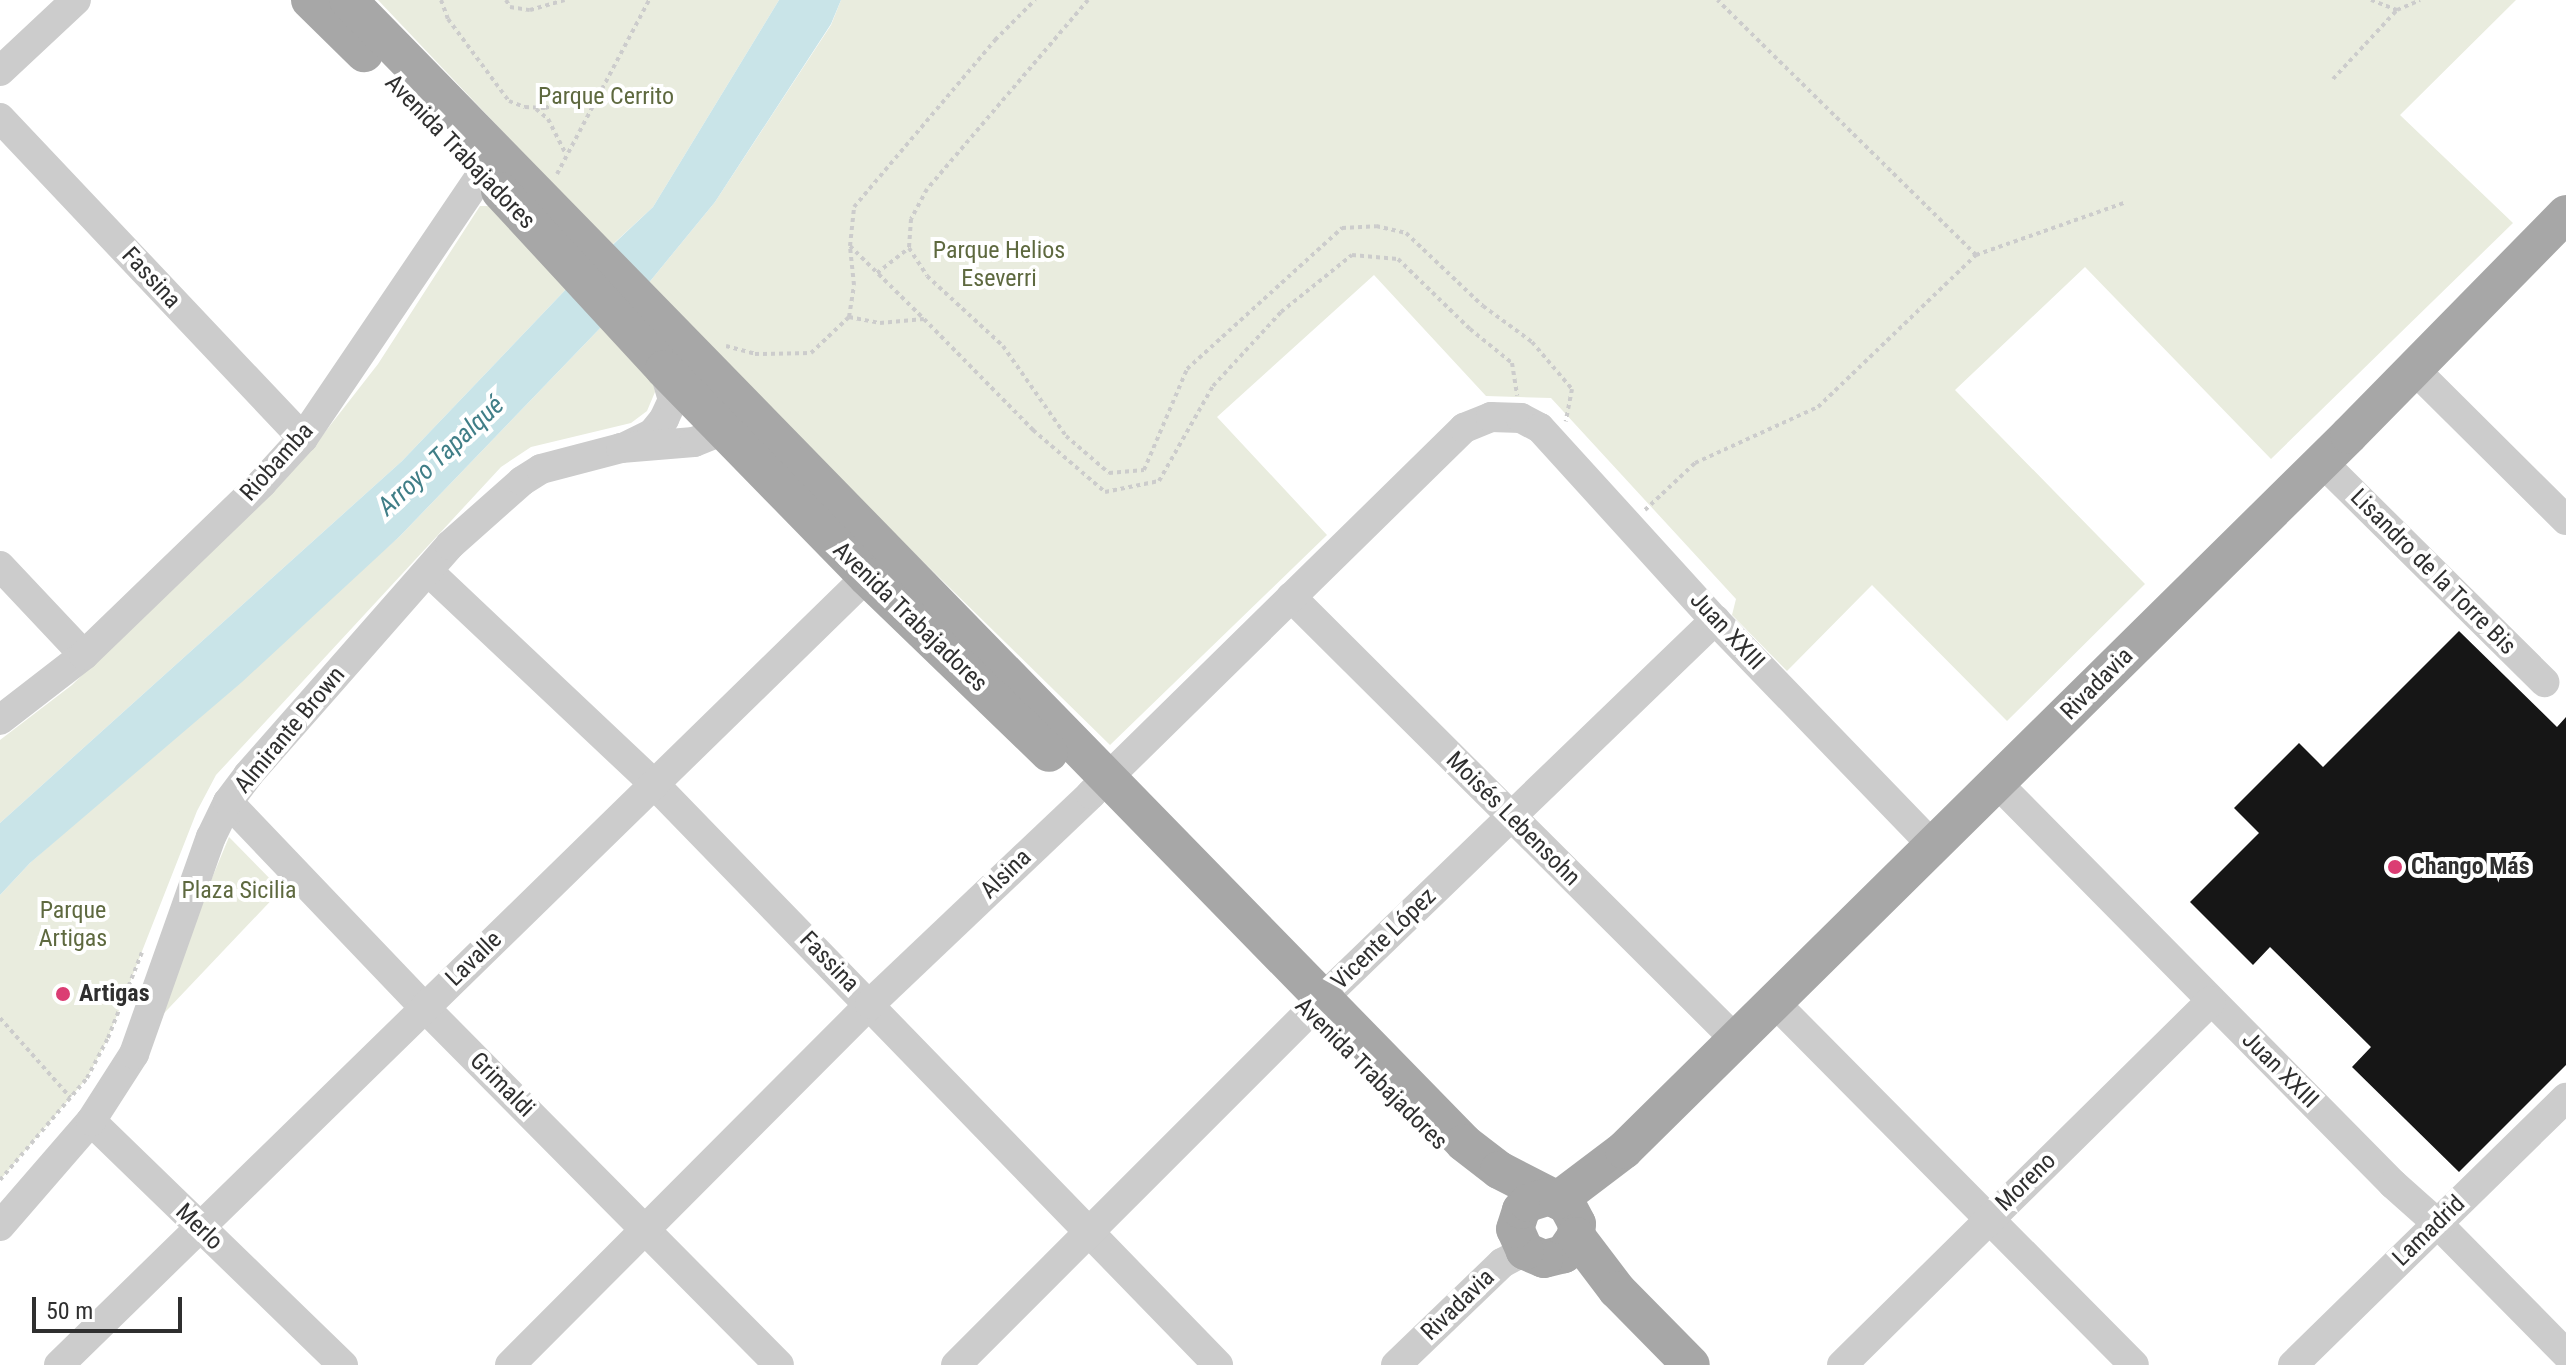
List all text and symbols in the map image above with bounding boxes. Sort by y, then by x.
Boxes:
street label: Avenida Trabajadores [379,69,541,235]
park label: Parque Cerrito [538,83,674,111]
park label: Parque Helios Eseverri [933,237,1065,293]
street label: Fassina [116,241,186,315]
water label: Arroyo Tapalqué [371,389,511,523]
street label: Riobamba [235,417,319,507]
street label: Lisandro de la Torre Bis [2344,483,2522,661]
street label: Avenida Trabajadores [827,536,993,698]
street label: Juan XXIII [1684,586,1770,676]
street label: Rivadavia [2055,642,2139,726]
street label: Almirante Brown [229,661,351,799]
street label: Moisés Lebensohn [1440,746,1586,892]
street label: Alsina [975,843,1037,905]
place label: Chango Más [2411,853,2530,881]
marker: Chango Más [2386,858,2404,876]
park label: Plaza Sicilia [182,877,296,905]
street label: Vicente López [1326,882,1442,996]
park label: Parque Artigas [39,897,107,953]
street label: Lavalle [440,926,508,992]
street label: Fassina [793,926,865,998]
place label: Artigas [79,980,150,1008]
marker: Artigas [54,985,72,1003]
street label: Avenida Trabajadores [1289,992,1453,1156]
street label: Juan XXIII [2236,1026,2324,1114]
street label: Grimaldi [464,1047,540,1123]
street label: Moreno [1990,1147,2062,1217]
street label: Lamadrid [2387,1190,2471,1272]
street label: Merlo [169,1198,229,1256]
street label: Rivadavia [1416,1263,1500,1347]
scale bar [36,1281,186,1331]
text: 50 m [46,1297,93,1325]

